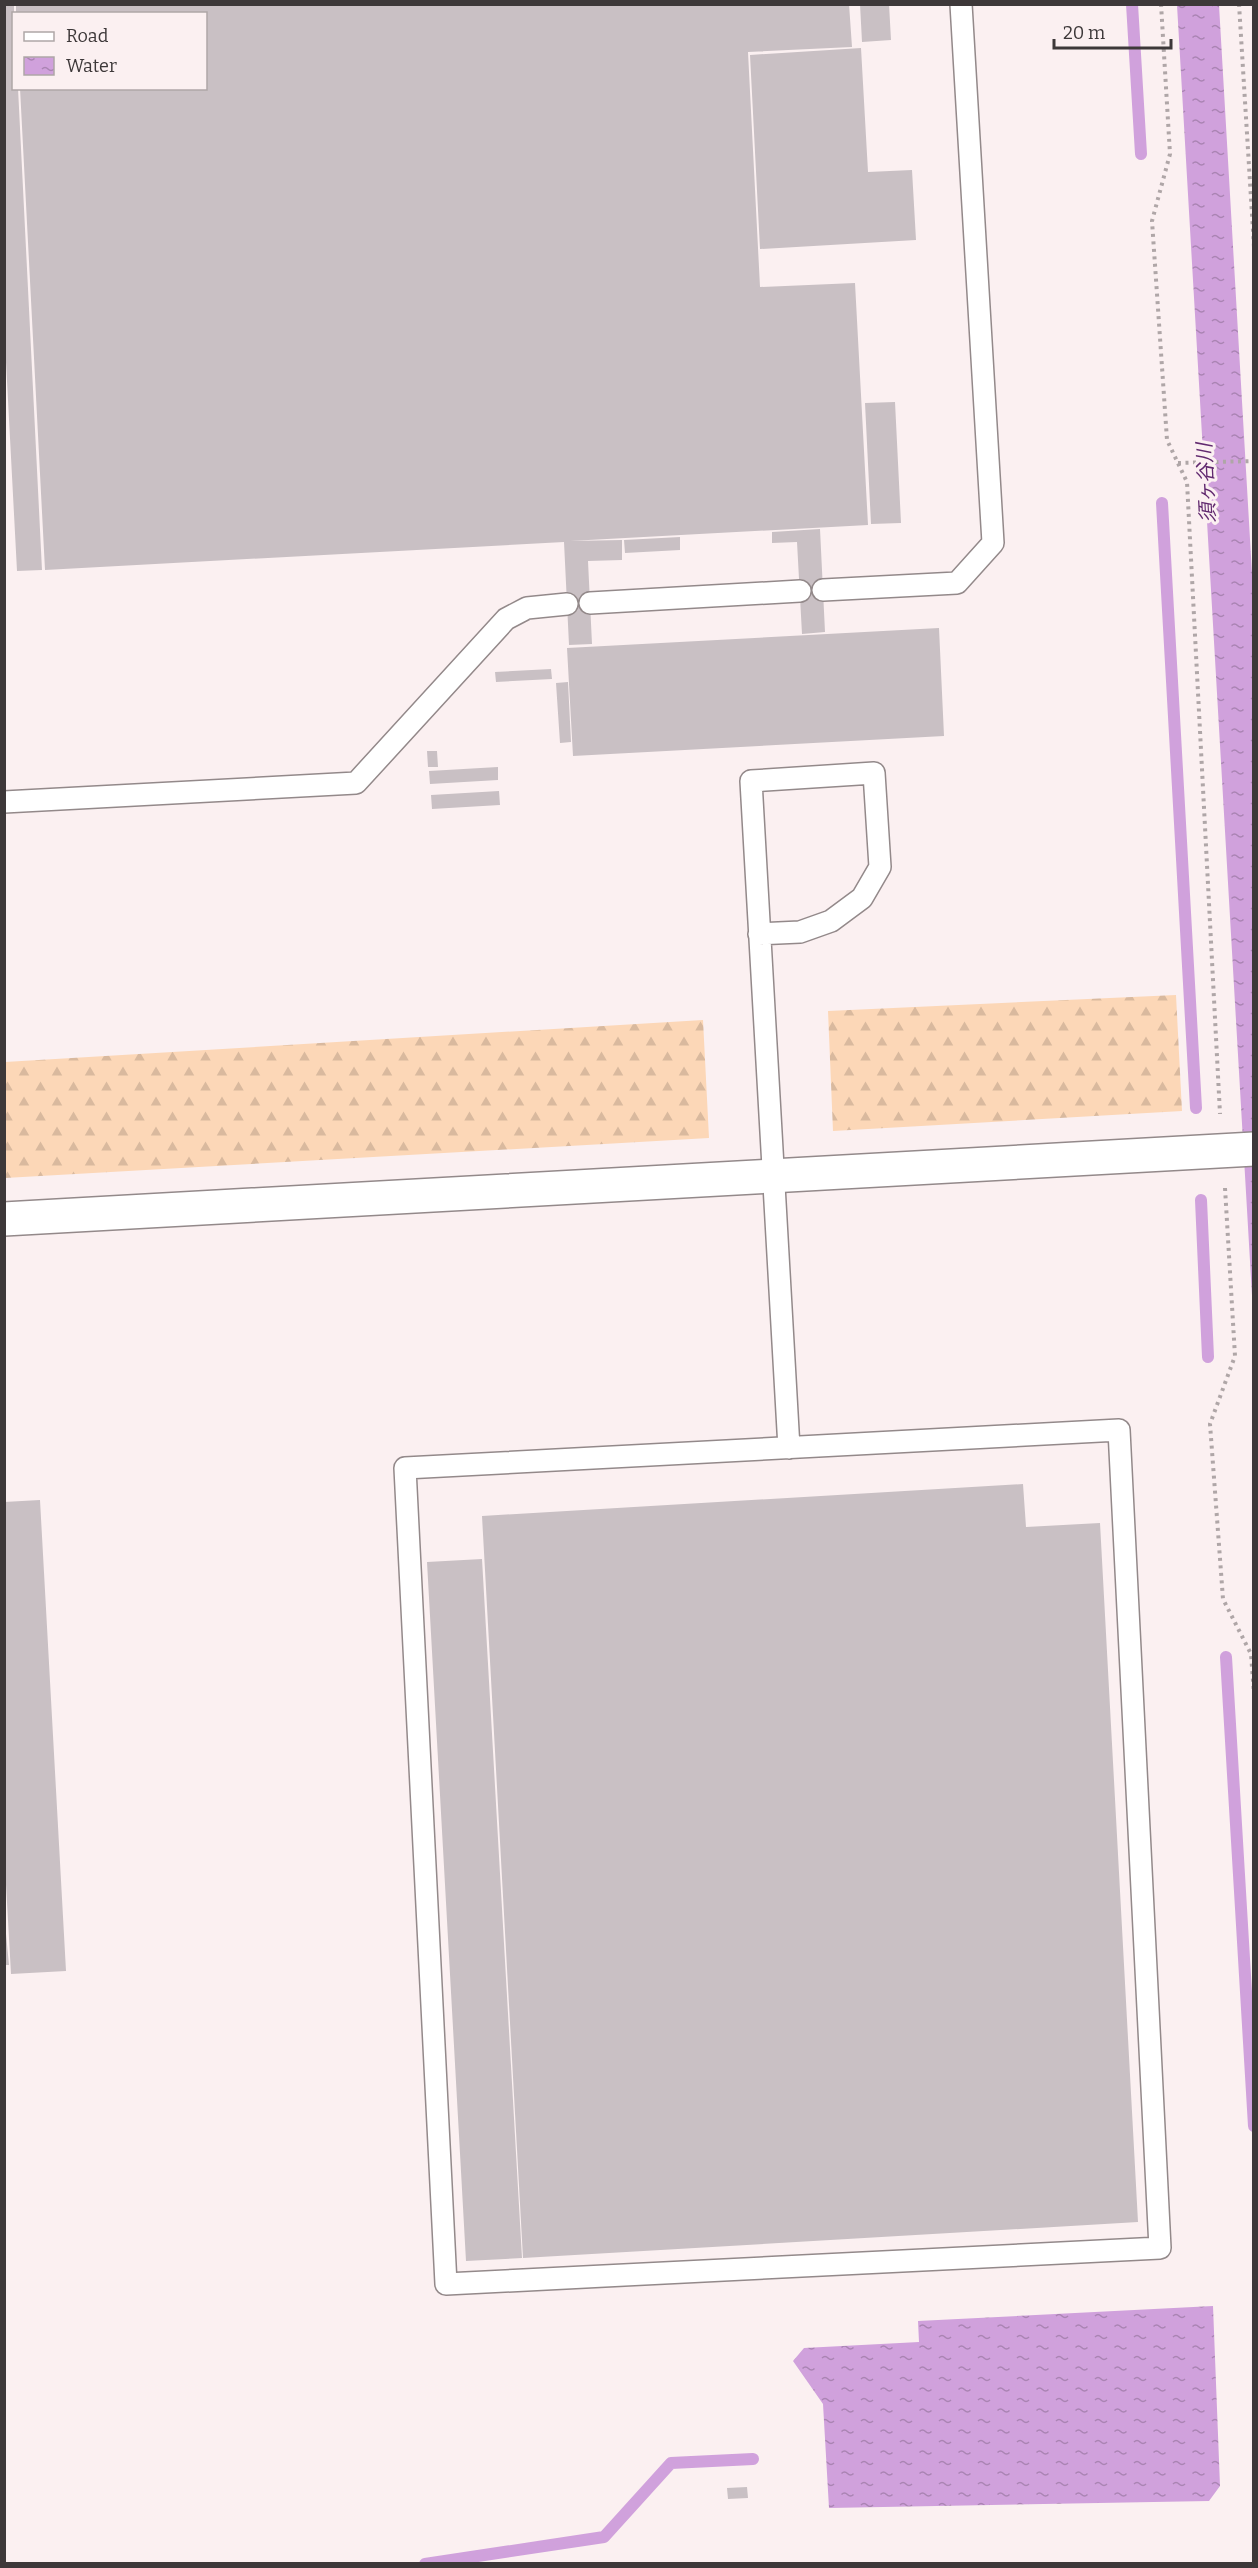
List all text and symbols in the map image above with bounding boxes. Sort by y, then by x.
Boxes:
legend [12,12,207,90]
scale bar [1054,12,1171,50]
text: 20 m [1063,22,1105,44]
text: Road [66,25,109,47]
text: Water [66,55,117,77]
water label: 須ヶ谷川 [1192,440,1220,524]

